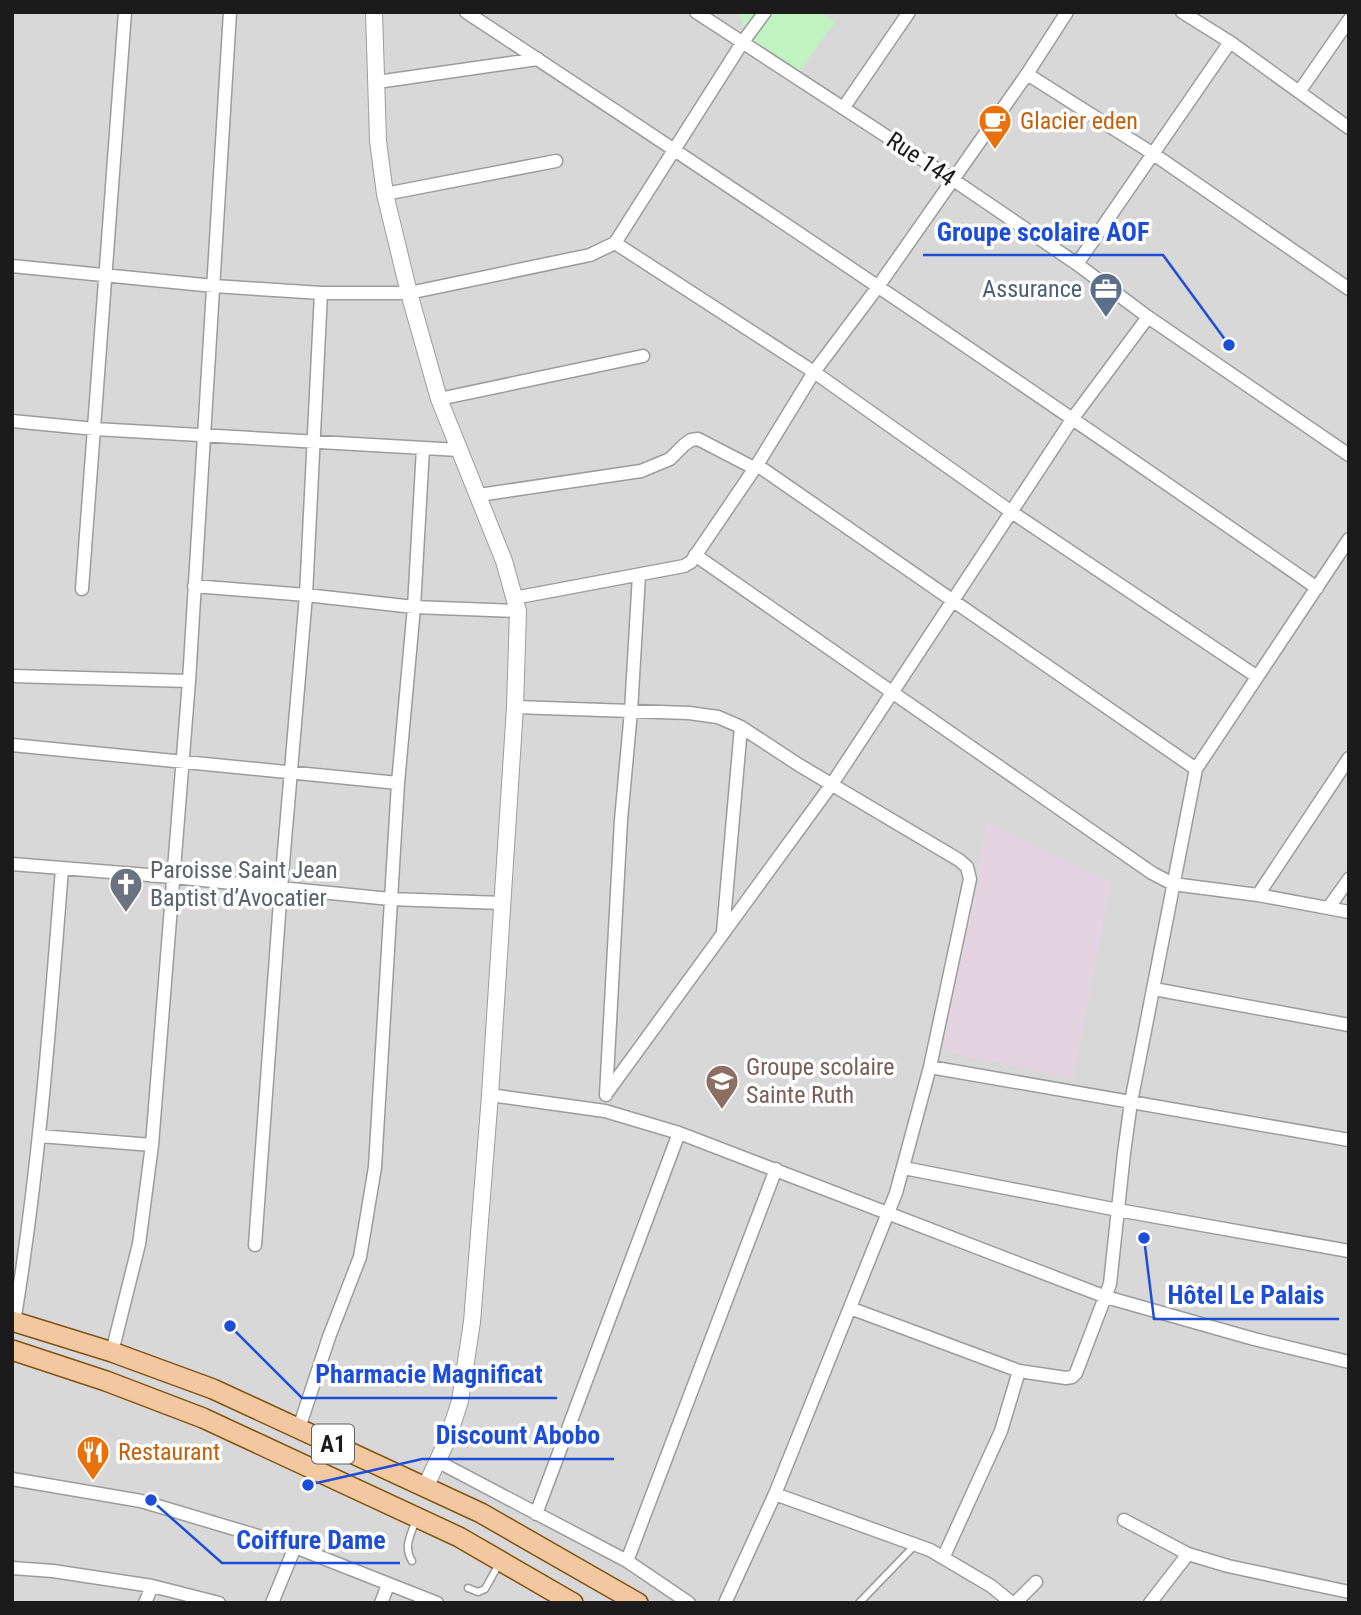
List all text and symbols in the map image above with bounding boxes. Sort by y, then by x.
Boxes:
cafe icon: Glacier eden [976,102,1014,151]
place label: Glacier eden [1020,107,1138,135]
street label: Rue 144 [881,126,961,192]
callout: Groupe scolaire AOF [923,208,1163,255]
text: Groupe scolaire AOF [937,217,1149,247]
office icon: Assurance [1087,270,1125,319]
place label: Assurance [982,275,1082,303]
place label: Paroisse Saint Jean Baptist d’Avocatier [150,856,338,912]
church icon: Paroisse Saint Jean Baptist d’Avocatier [107,865,145,914]
place label: Groupe scolaire Sainte Ruth [746,1053,894,1109]
school or university icon: Groupe scolaire Sainte Ruth [703,1062,741,1111]
callout: Hôtel Le Palais [1154,1272,1339,1319]
text: Hôtel Le Palais [1168,1280,1324,1310]
callout: Pharmacie Magnificat [302,1351,557,1398]
text: Pharmacie Magnificat [315,1359,543,1389]
callout: Discount Abobo [422,1412,614,1459]
text: Discount Abobo [436,1420,600,1450]
road number: A1 [312,1424,354,1464]
restaurant icon: Restaurant [74,1433,112,1482]
place label: Restaurant [118,1438,220,1466]
callout: Coiffure Dame [222,1516,400,1563]
text: Coiffure Dame [236,1525,386,1555]

